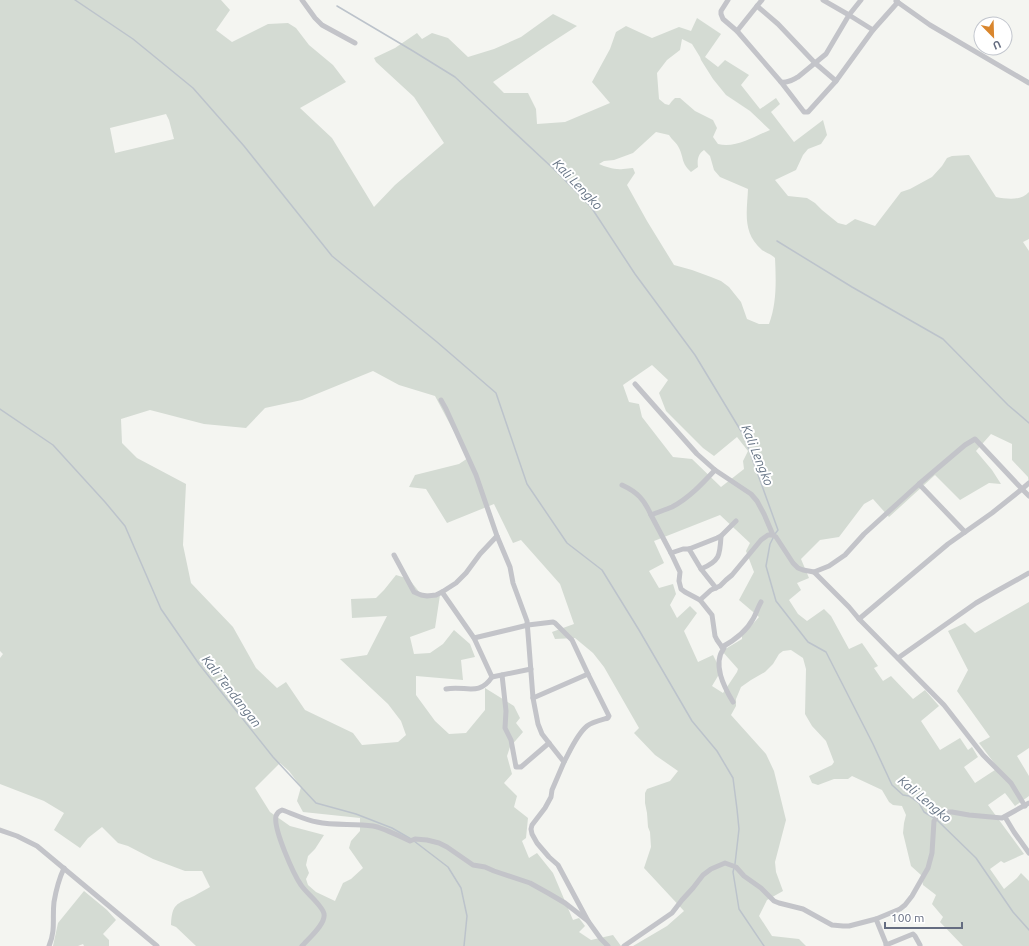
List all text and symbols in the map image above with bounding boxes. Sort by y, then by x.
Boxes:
north arrow [973,16,1013,56]
text: U [991,38,1003,52]
water label: Kali Lengko [551,156,605,212]
water label: Kali Lengko [739,422,777,488]
water label: Kali Tendangan [200,652,264,730]
water label: Kali Lengko [896,773,954,825]
scale bar [885,904,962,930]
text: 100 m [891,911,924,924]

